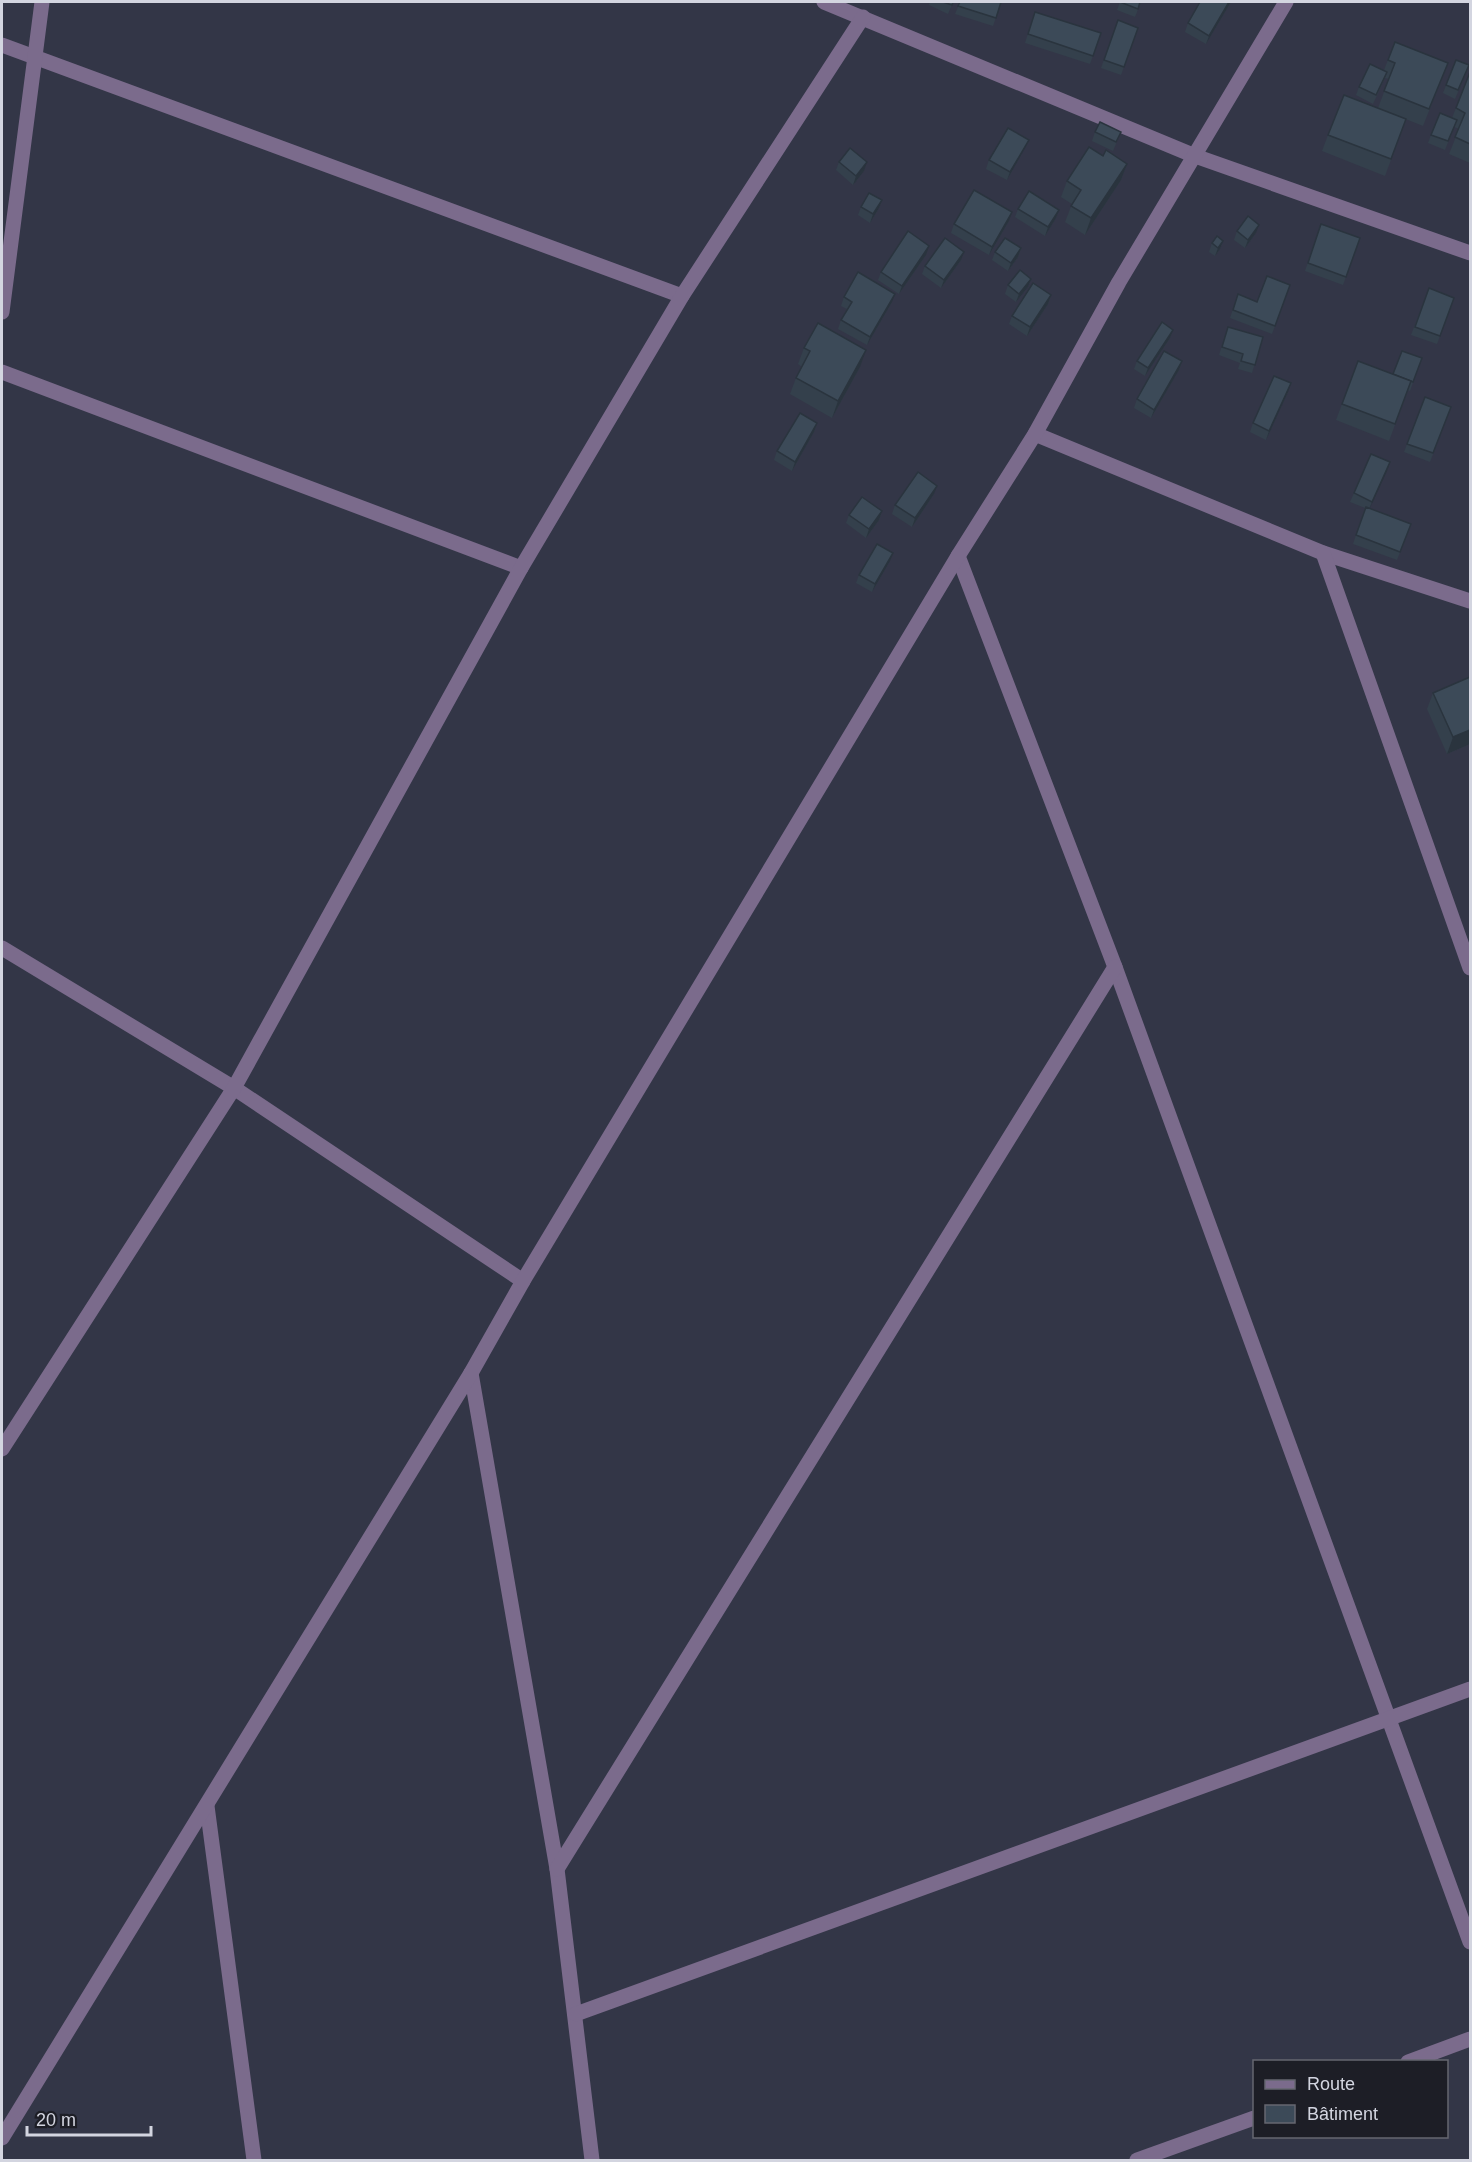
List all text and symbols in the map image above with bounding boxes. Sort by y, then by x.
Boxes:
legend [1253,2060,1448,2138]
text: Route [1307,2074,1355,2094]
scale bar [27,2099,152,2137]
text: Bâtiment [1307,2104,1378,2124]
text: 20 m [36,2110,76,2130]

